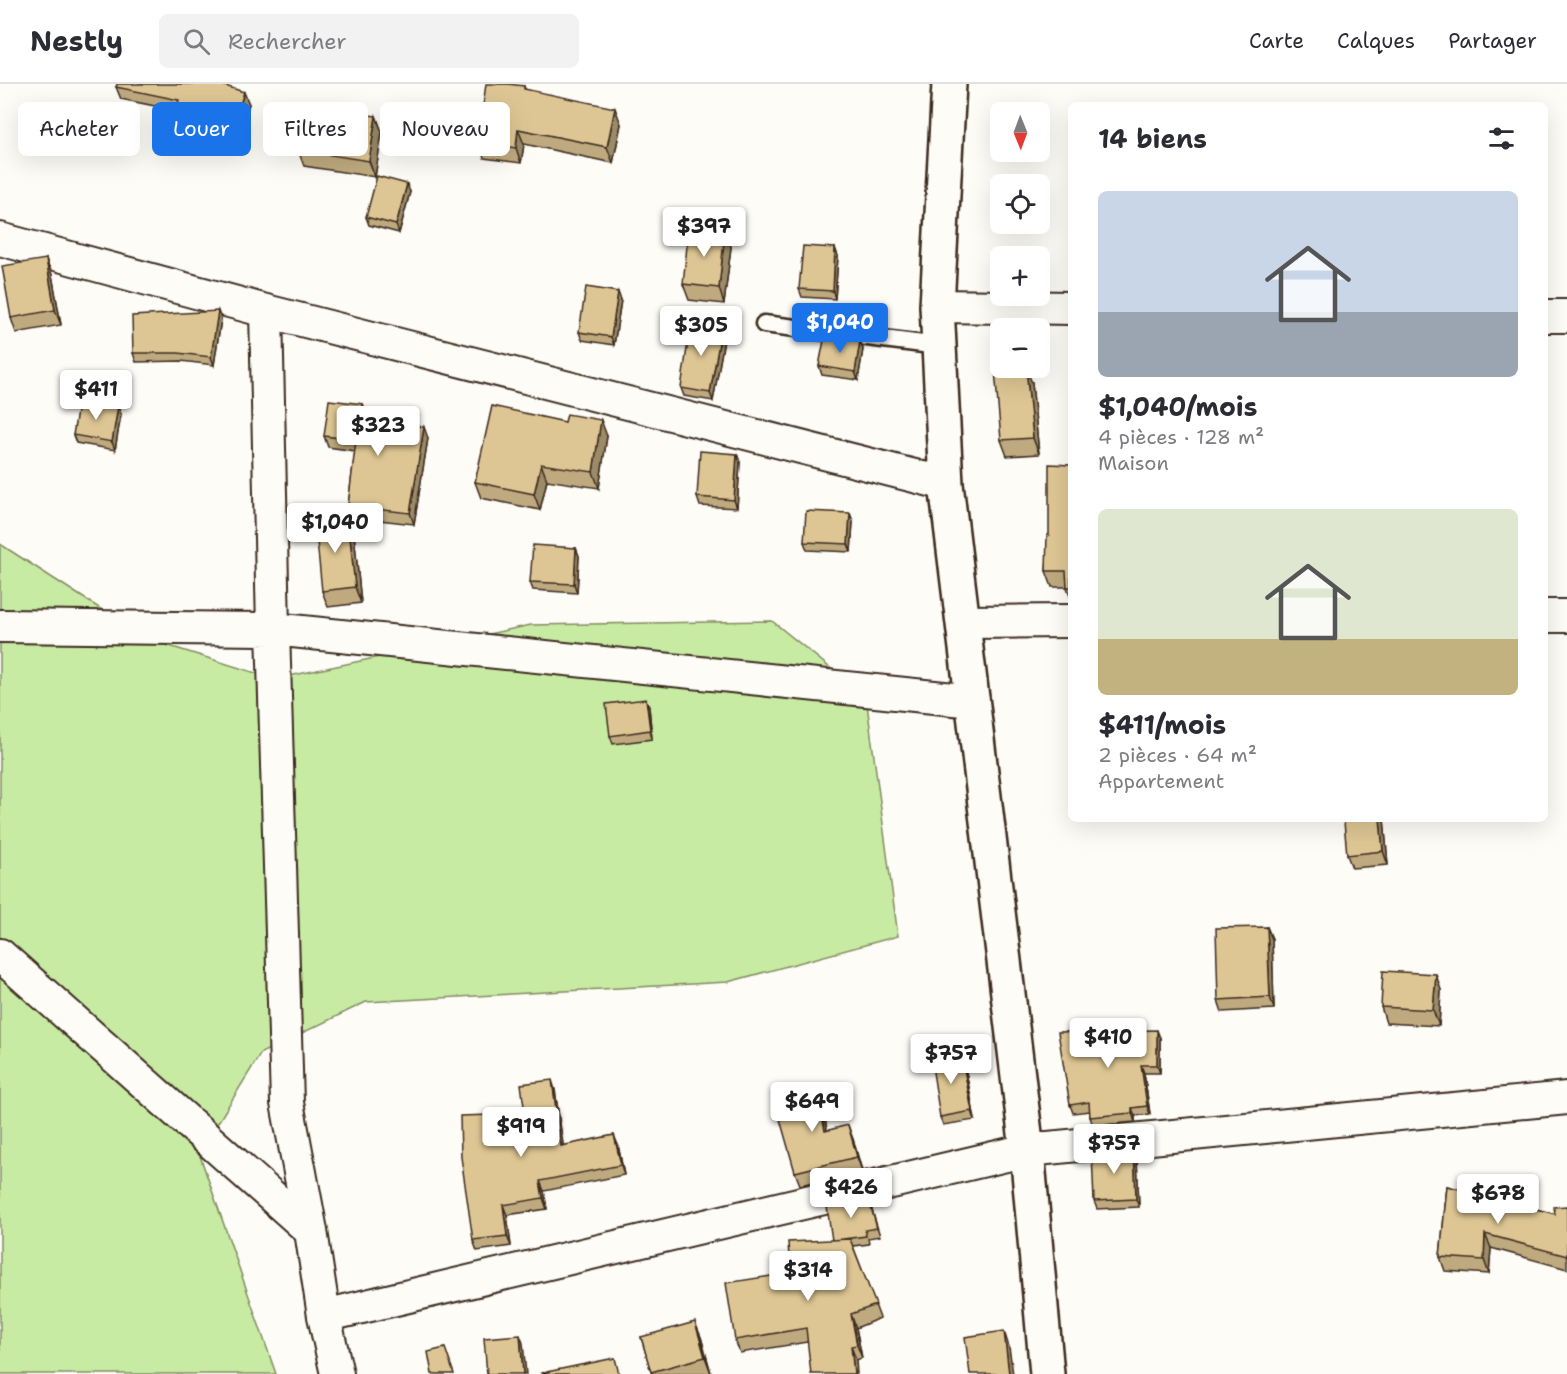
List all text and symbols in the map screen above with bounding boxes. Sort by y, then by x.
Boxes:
search box [159,14,579,68]
text: Nestly [30,22,123,60]
icon: search [180,25,213,58]
text: Rechercher [228,27,347,56]
text: Carte [1249,27,1304,55]
text: Calques [1337,27,1415,55]
text: Partager [1448,27,1537,55]
chip: Acheter [18,102,140,156]
chip: Louer [152,102,251,156]
chip: Filtres [263,102,368,156]
chip: Nouveau [380,102,510,156]
north arrow [990,102,1050,162]
map controls [990,102,1050,378]
text: 14 biens [1098,121,1207,156]
icon: filters [1485,122,1518,155]
button: locate [990,174,1050,234]
pin: $397 [668,207,740,258]
text: $397 [677,213,731,239]
icon: home [1254,230,1362,338]
button: + [990,246,1050,306]
pin: $1,040 [791,303,889,354]
pin: $305 [665,306,737,357]
text: $1,040 [806,309,874,335]
text: $305 [674,312,728,338]
button: − [990,318,1050,378]
pin: $411 [60,370,132,421]
text: $411 [74,376,118,402]
text: $1,040/mois [1098,389,1257,424]
pin: $323 [342,406,414,457]
text: $323 [351,412,405,438]
text: 4 pièces · 128 m² [1098,424,1264,450]
text: Maison [1098,450,1169,476]
pin: $1,040 [286,503,384,554]
text: $1,040 [301,509,369,535]
icon: home [1254,548,1362,656]
text: $411/mois [1098,707,1226,742]
text: 2 pièces · 64 m² [1098,742,1257,768]
text: Appartement [1098,768,1224,794]
pin: $410 [1072,1018,1144,1069]
text: $410 [1084,1024,1132,1050]
pin: $757 [915,1034,987,1085]
text: $757 [924,1040,978,1066]
pin: $649 [776,1082,848,1133]
text: $649 [784,1088,840,1114]
pin: $919 [485,1107,557,1158]
text: $919 [496,1113,546,1139]
pin: $757 [1078,1124,1150,1175]
text: $757 [1087,1130,1141,1156]
pin: $426 [815,1168,887,1219]
text: $426 [824,1174,878,1200]
pin: $678 [1462,1174,1534,1225]
text: $678 [1471,1180,1525,1206]
pin: $314 [772,1251,844,1302]
text: $314 [783,1257,833,1283]

